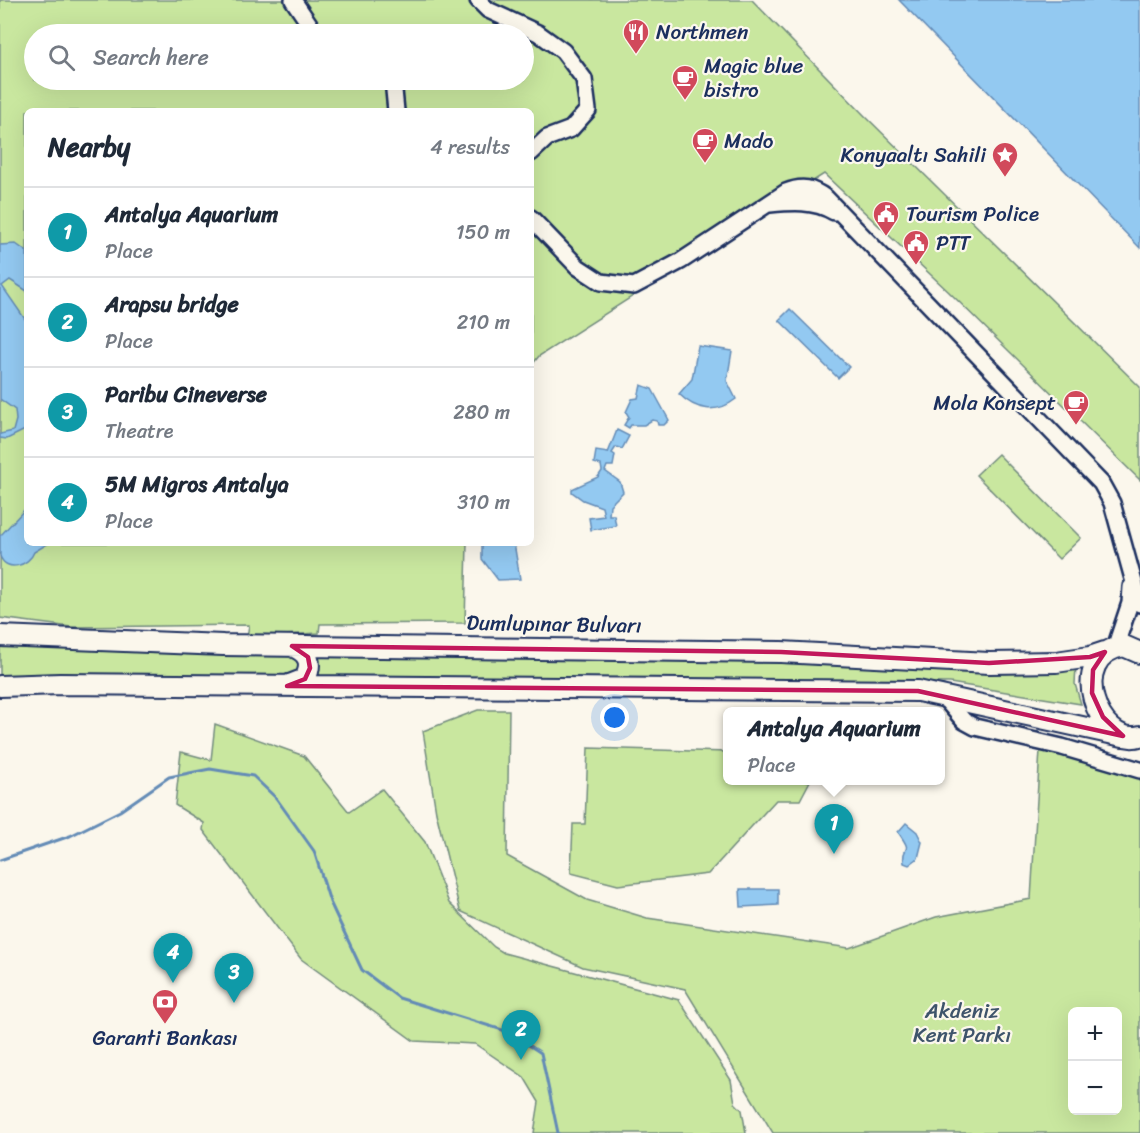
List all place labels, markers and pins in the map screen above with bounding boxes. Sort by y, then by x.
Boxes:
place label: Northmen [656,13,748,51]
restaurant icon: Northmen [621,17,651,55]
place label: Magic blue bistro [704,47,803,109]
cafe icon: Magic blue bistro [670,63,700,101]
place label: Mado [724,122,774,160]
cafe icon: Mado [690,126,720,164]
place label: Konyaaltı Sahili [841,136,987,174]
place icon: Konyaaltı Sahili [990,140,1020,178]
place label: Tourism Police [906,195,1039,233]
public building icon: Tourism Police [871,199,901,237]
place label: PTT [936,224,972,262]
public building icon: PTT [901,228,931,266]
place label: Mola Konsept [933,384,1056,422]
cafe icon: Mola Konsept [1061,388,1091,426]
pin: 1 [814,804,854,854]
pin: 4 [154,934,192,983]
pin: 3 [214,954,254,1003]
bank icon: Garanti Bankası [150,987,180,1025]
pin: 2 [502,1010,540,1060]
place label: Garanti Bankası [92,1019,238,1057]

